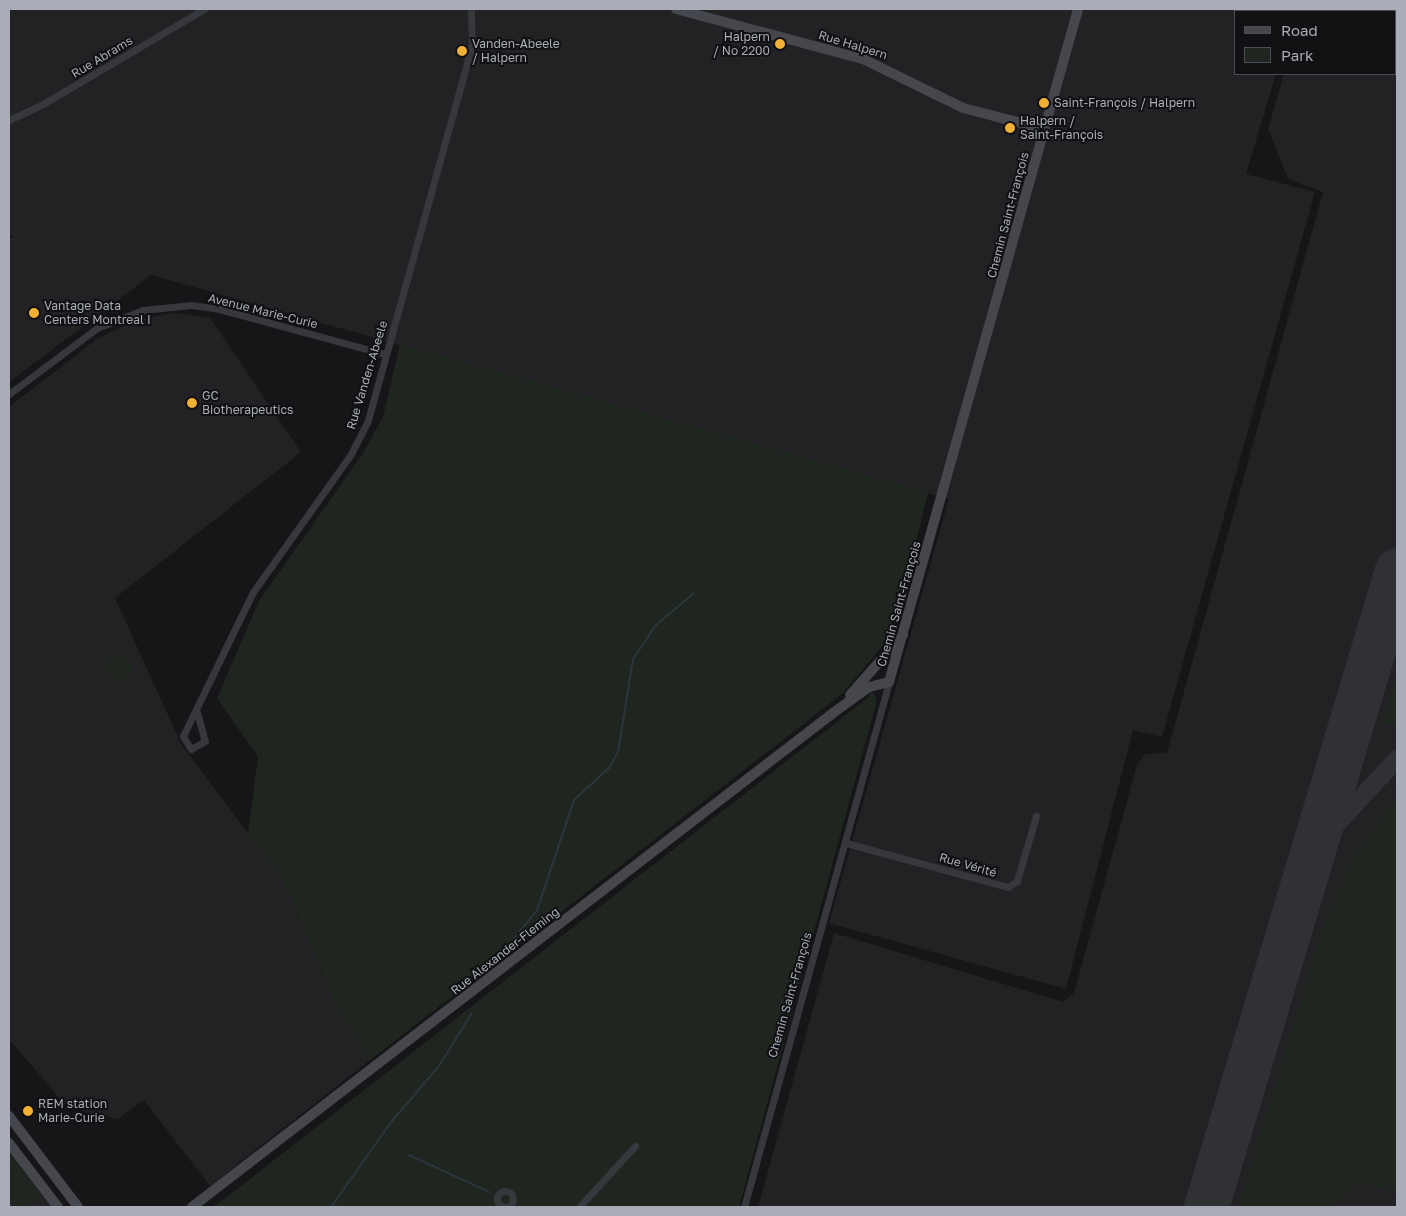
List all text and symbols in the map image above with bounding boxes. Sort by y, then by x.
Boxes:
legend [1234,10,1396,75]
text: Road [1281,21,1318,39]
street label: Rue Halpern [817,28,889,62]
place label: Halpern / No 2200 [713,30,770,58]
street label: Rue Abrams [69,33,135,81]
place label: Vanden-Abeele / Halpern [472,37,560,65]
marker: Halpern / No 2200 [774,38,786,50]
marker: Vanden-Abeele / Halpern [456,45,468,57]
text: Park [1281,46,1313,64]
place label: Saint-François / Halpern [1054,96,1195,110]
marker: Saint-François / Halpern [1038,97,1050,109]
place label: Halpern / Saint-François [1020,114,1103,142]
marker: Halpern / Saint-François [1004,122,1016,134]
street label: Chemin Saint-François [984,150,1032,280]
street label: Avenue Marie-Curie [207,290,319,332]
place label: Vantage Data Centers Montreal I [44,299,151,327]
marker: Vantage Data Centers Montreal I [28,307,40,319]
street label: Rue Vanden-Abeele [344,319,390,431]
place label: GC Biotherapeutics [202,389,293,417]
marker: GC Biotherapeutics [186,397,198,409]
street label: Chemin Saint-François [874,540,924,668]
street label: Rue Vérité [938,850,998,880]
street label: Rue Alexander-Fleming [448,904,562,998]
street label: Chemin Saint-François [765,931,815,1059]
place label: REM station Marie-Curie [38,1097,107,1125]
marker: REM station Marie-Curie [22,1105,34,1117]

